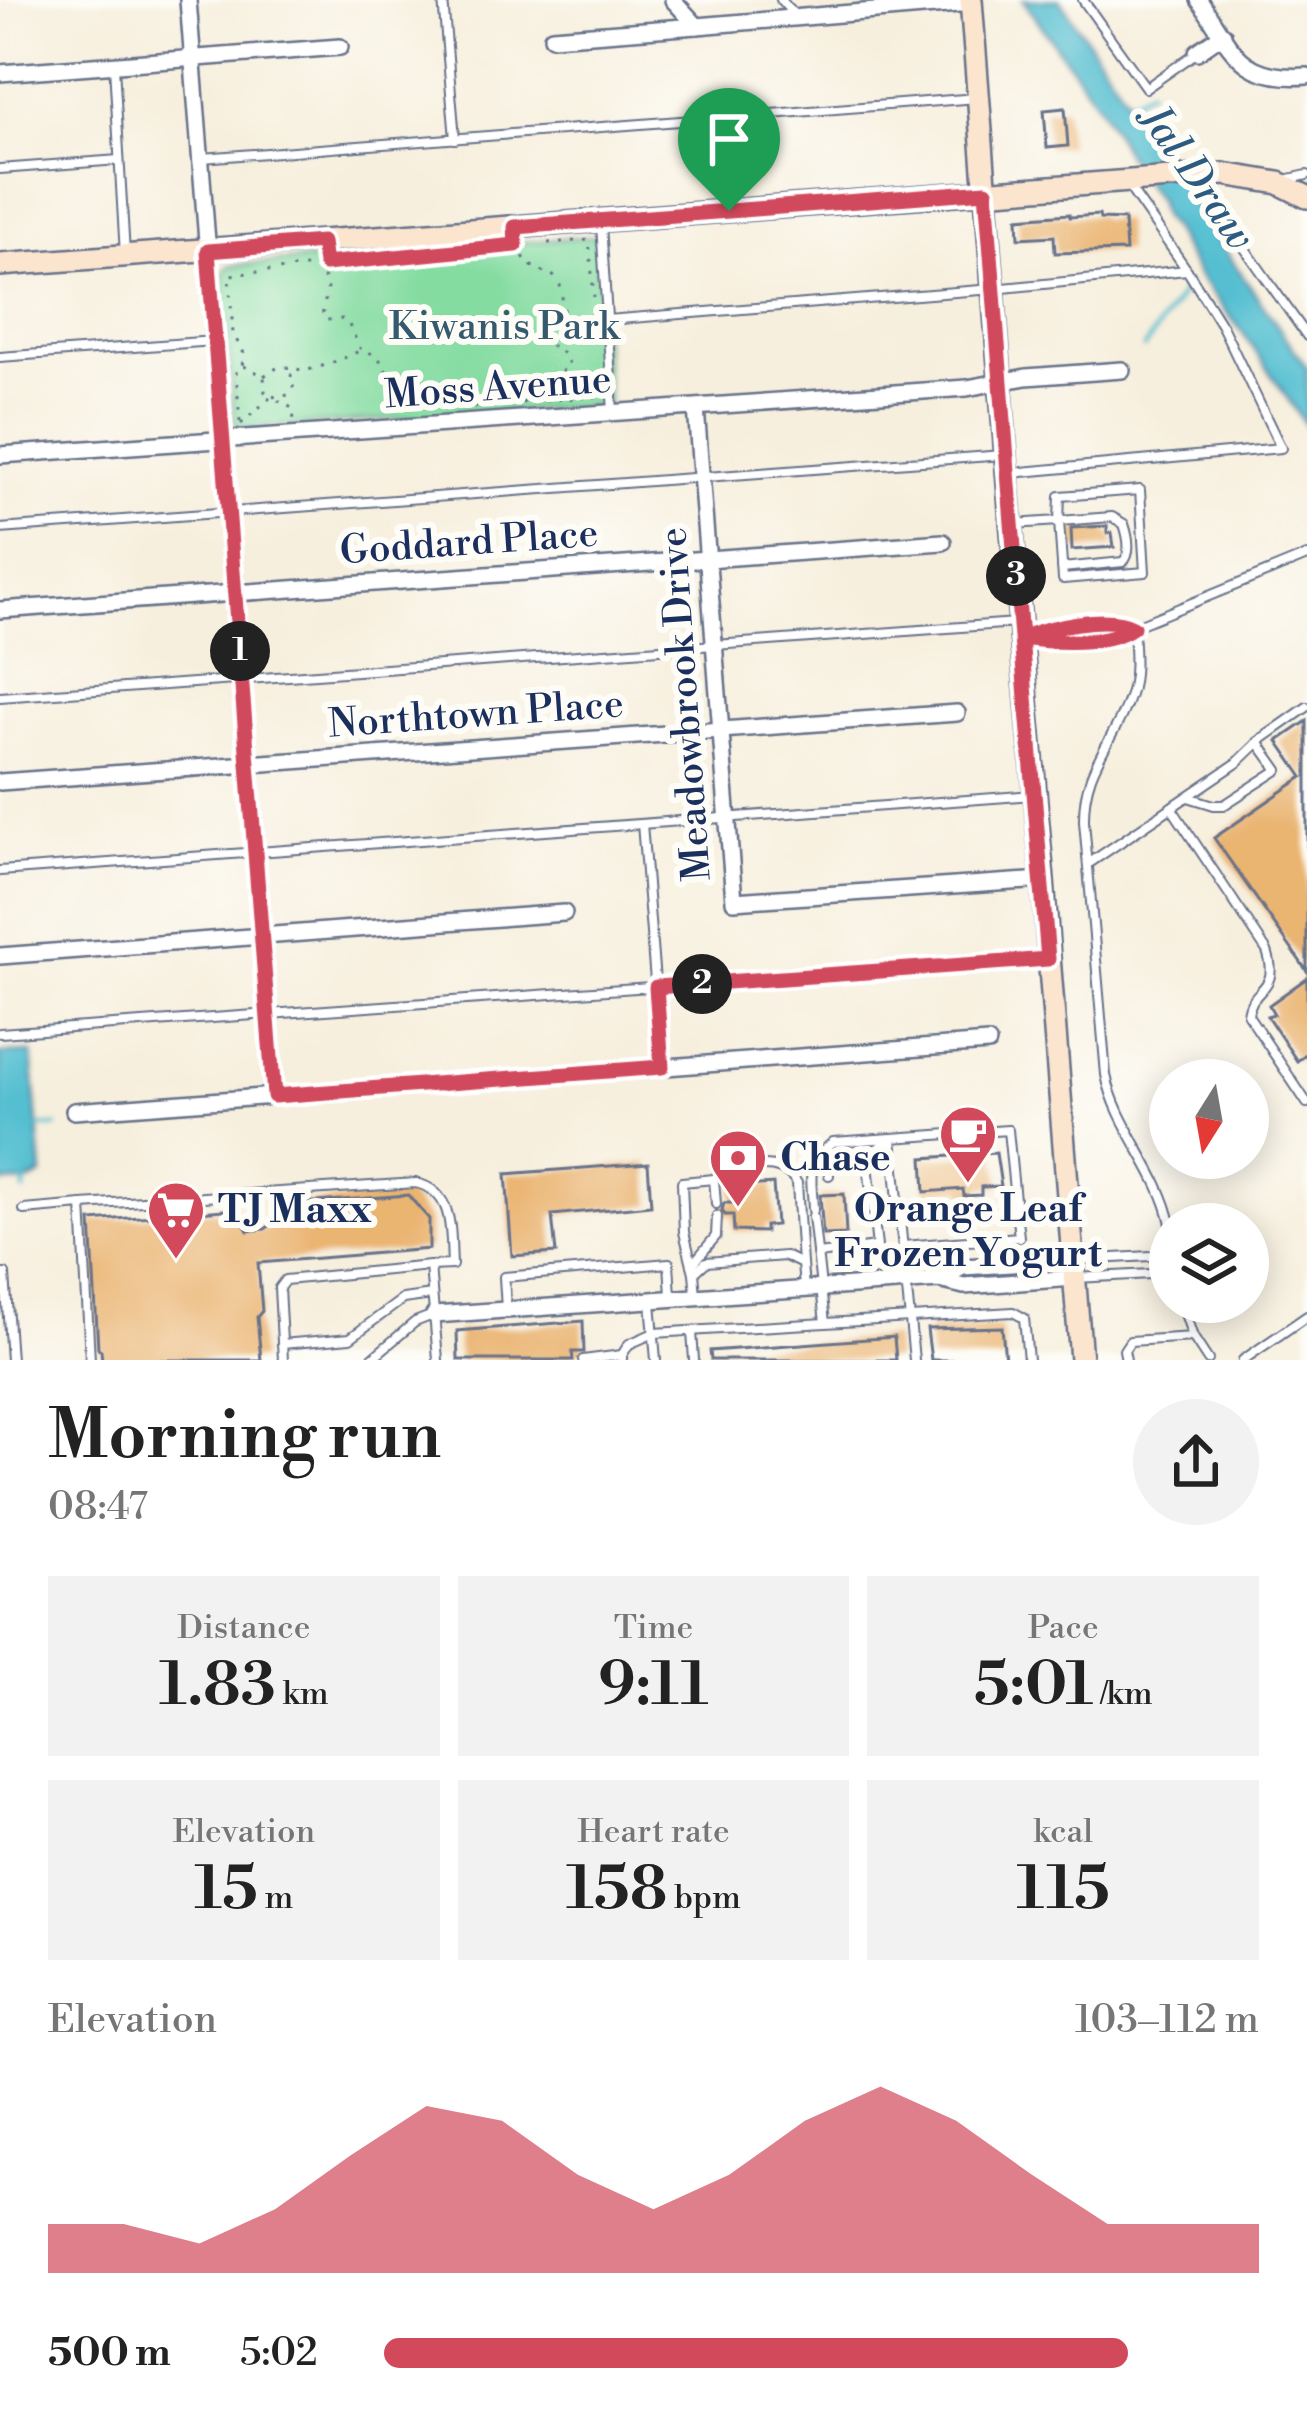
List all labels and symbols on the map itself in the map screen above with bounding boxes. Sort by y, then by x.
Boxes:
pin [678,88,780,211]
water label: Jal Draw [1126,92,1266,261]
park label: Kiwanis Park [389,303,621,352]
street label: Moss Avenue [383,356,613,420]
street label: Goddard Place [338,510,600,576]
street label: Meadowbrook Drive [649,526,723,882]
pin: 3 [986,546,1046,606]
pin: 1 [210,621,270,681]
street label: Northtown Place [327,680,625,750]
pin: 2 [672,954,732,1014]
north arrow [1149,1059,1269,1179]
cafe icon: Orange Leaf Frozen Yogurt [937,1103,999,1185]
bank icon: Chase [707,1127,769,1209]
place label: Chase [780,1134,891,1183]
supermarket icon: TJ Maxx [145,1179,207,1261]
place label: Orange Leaf Frozen Yogurt [834,1185,1103,1279]
place label: TJ Maxx [218,1186,372,1235]

